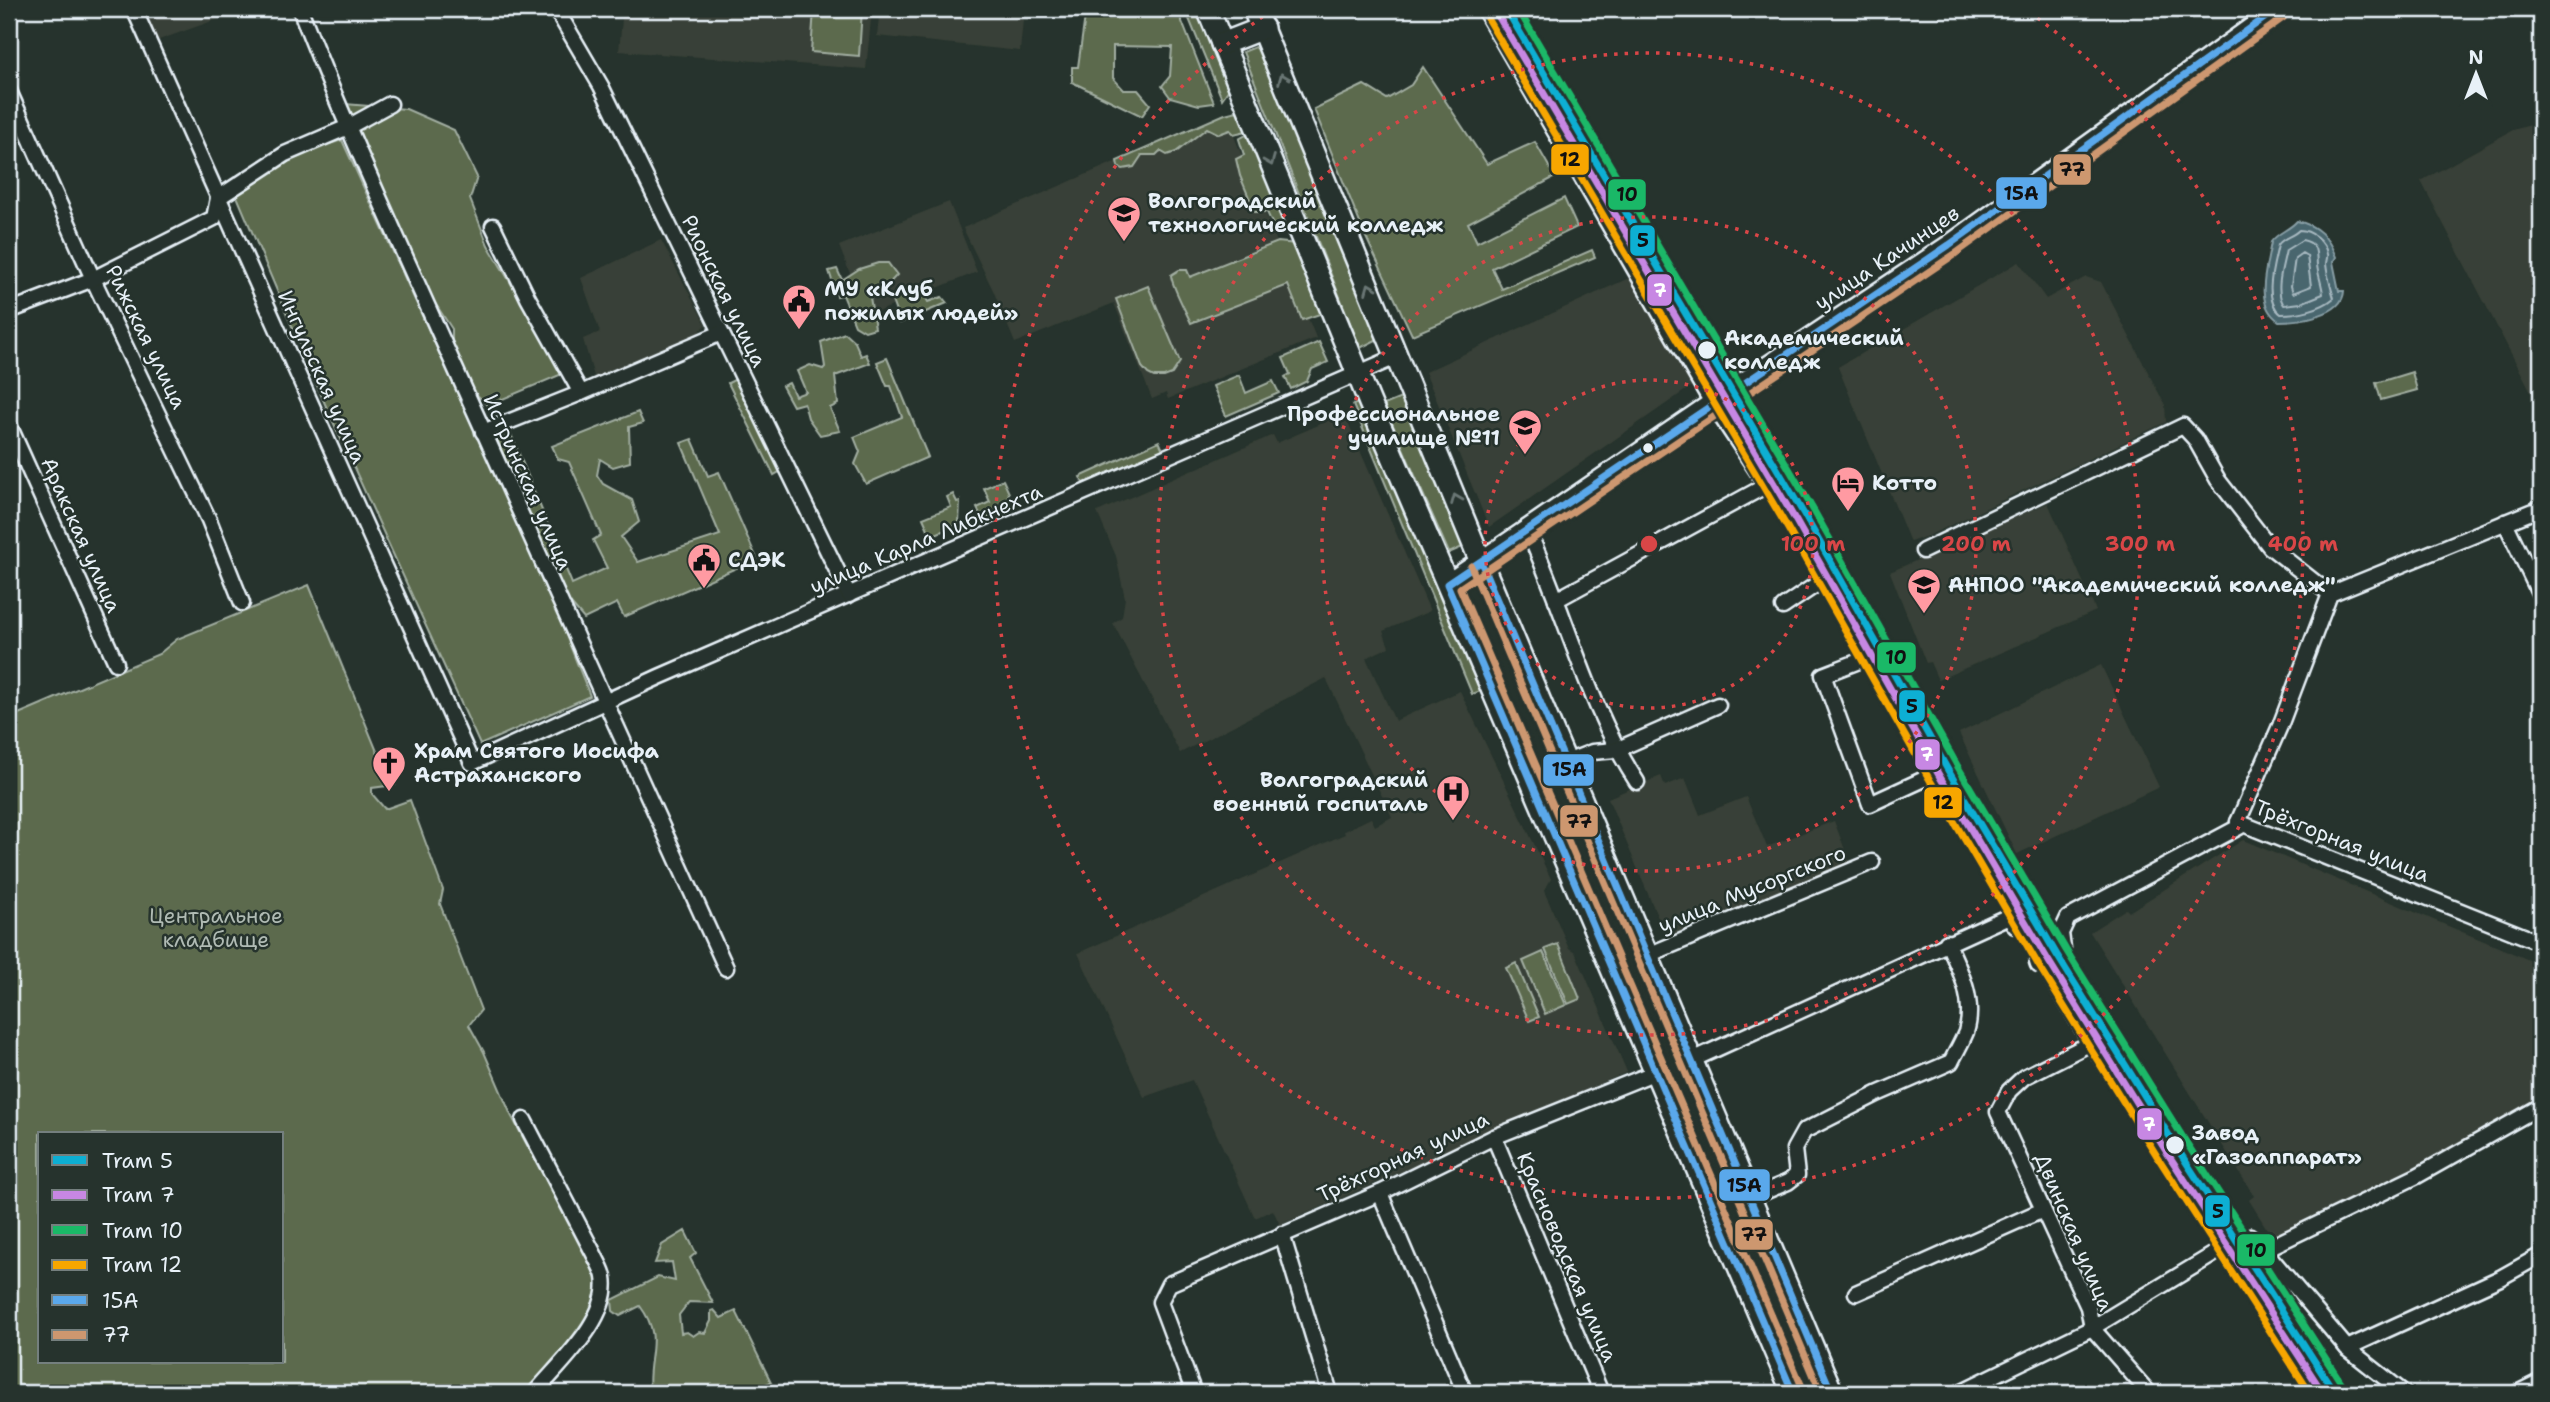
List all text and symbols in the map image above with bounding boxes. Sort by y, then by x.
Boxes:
north arrow [2442,38,2512,108]
text: N [2468,45,2484,70]
one-way arrow [1278,73,1292,85]
line badge: 12 [1550,143,1590,176]
text: 12 [1559,147,1581,172]
line badge: 77 [2052,153,2092,186]
one-way arrow [1262,154,1276,166]
text: 77 [2059,157,2085,182]
line badge: 15А [1995,176,2048,210]
line badge: 10 [1607,178,1647,211]
text: 15А [2003,181,2039,206]
text: 10 [1616,182,1638,207]
place label: Волгоградский технологический колледж [1148,187,1444,239]
school or university icon: Волгоградский технологический колледж [1105,194,1143,243]
street label: улица Качинцев [1809,199,1965,317]
street label: Рионская улица [675,210,773,372]
line badge: 5 [1629,224,1656,257]
text: 5 [1637,228,1649,253]
street label: Рижская улица [99,260,193,414]
line badge: 7 [1646,273,1673,307]
place label: МУ «Клуб пожилых людей» [824,275,1018,327]
text: 7 [1653,278,1667,303]
public building icon: МУ «Клуб пожилых людей» [780,282,818,331]
one-way arrow [1364,283,1378,296]
street label: Ингульская улица [271,286,373,468]
place label: Академический колледж [1724,324,1904,376]
marker: Академический колледж [1696,339,1718,361]
street label: Истринская улица [477,390,579,574]
place label: Профессиональное училище №11 [1287,400,1500,452]
school or university icon: Профессиональное училище №11 [1506,407,1544,456]
unlabelled marker [1641,441,1655,455]
street label: Аракская улица [34,453,128,617]
hotel icon: Котто [1829,464,1867,513]
place label: Котто [1872,469,1937,497]
street label: улица Карла Либкнехта [806,477,1046,601]
one-way arrow [1450,494,1464,506]
text: 100 m [1781,530,1845,558]
text: 200 m [1941,530,2011,558]
text: 300 m [2105,530,2175,558]
text: 400 m [2268,530,2338,558]
centre of rings [1637,532,1661,556]
public building icon: СДЭК [685,541,723,590]
place label: СДЭК [728,546,786,574]
school or university icon: АНПОО "Академический колледж" [1905,566,1943,615]
place label: АНПОО "Академический колледж" [1948,571,2336,599]
line badge: 10 [1876,641,1917,674]
text: 10 [1885,645,1907,670]
line badge: 5 [1898,689,1926,723]
text: 5 [1906,694,1918,719]
place label: Храм Святого Иосифа Астраханского [414,737,659,789]
line badge: 7 [1914,738,1941,771]
text: 7 [1920,742,1934,767]
church icon: Храм Святого Иосифа Астраханского [370,744,408,793]
line badge: 15А [1542,753,1595,787]
text: 15А [1551,757,1587,782]
place label: Волгоградский военный госпиталь [1213,766,1428,818]
hospital icon: Волгоградский военный госпиталь [1434,773,1472,822]
line badge: 12 [1923,786,1963,819]
text: 12 [1932,790,1954,815]
street label: Трёхгорная улица [2251,793,2433,889]
line badge: 77 [1559,804,1599,838]
text: 77 [1566,809,1592,834]
street label: улица Мусоргского [1654,839,1850,939]
park label: Центральное кладбище [149,902,283,954]
street label: Трёхгорная улица [1313,1105,1493,1209]
line badge: 7 [2136,1107,2163,1141]
text: 7 [2142,1112,2156,1137]
place label: Завод «Газоаппарат» [2192,1119,2362,1171]
legend [38,1132,284,1364]
marker: Завод «Газоаппарат» [2164,1134,2186,1156]
text: Tram 5 [102,1147,173,1175]
street label: Красноводская улица [1510,1148,1624,1366]
street label: Двинская улица [2028,1149,2120,1315]
line badge: 15А [1718,1168,1771,1202]
text: 15А [1726,1173,1762,1198]
text: Tram 7 [102,1181,175,1209]
line badge: 5 [2204,1194,2231,1228]
text: 5 [2212,1199,2224,1224]
text: Tram 10 [102,1217,183,1245]
line badge: 77 [1734,1218,1774,1251]
text: 77 [1741,1222,1767,1247]
line badge: 10 [2236,1233,2276,1267]
text: 10 [2245,1238,2267,1263]
text: Tram 12 [102,1251,182,1279]
text: 15А [102,1287,139,1315]
text: 77 [102,1321,130,1349]

